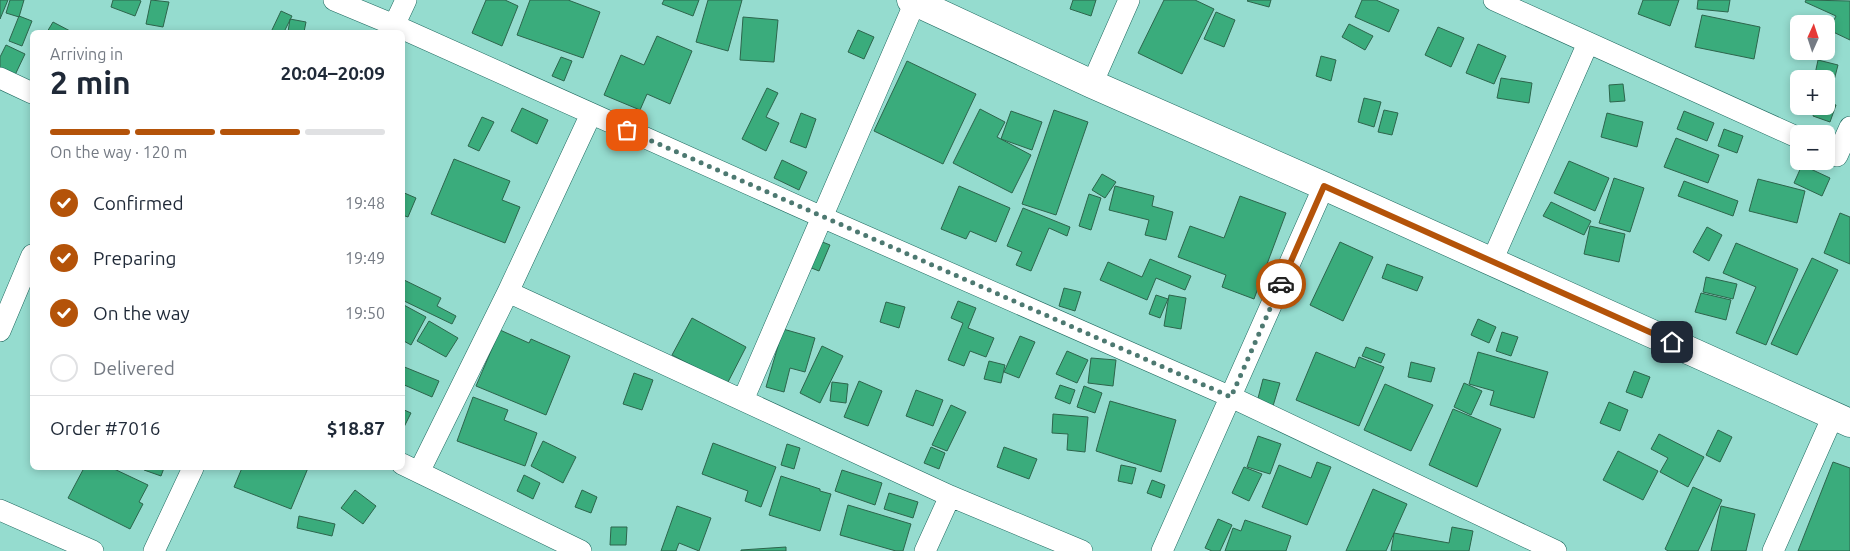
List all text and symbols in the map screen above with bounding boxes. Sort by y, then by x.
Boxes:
north arrow [1790,15,1835,60]
map controls [1790,15,1835,170]
text: Arriving in [50,45,123,63]
text: 20:04–20:09 [280,62,385,84]
text: 2 min [50,64,131,100]
button: + [1790,70,1835,115]
pin [606,109,648,151]
icon: bag [613,116,641,144]
button: − [1790,125,1835,170]
text: On the way · 120 m [50,143,187,161]
icon: check [50,189,78,217]
text: Confirmed [93,192,184,214]
text: 19:48 [345,194,385,212]
icon: check [50,244,78,272]
text: Preparing [93,247,177,269]
text: 19:49 [345,249,385,267]
courier [1256,259,1306,309]
icon: car [1267,270,1295,298]
icon: check [50,299,78,327]
text: On the way [93,302,190,324]
text: 19:50 [345,304,385,322]
pin [1651,321,1693,363]
icon: home [1658,328,1686,356]
text: Delivered [93,357,175,379]
text: Order #7016 [50,417,160,439]
text: $18.87 [327,417,385,439]

